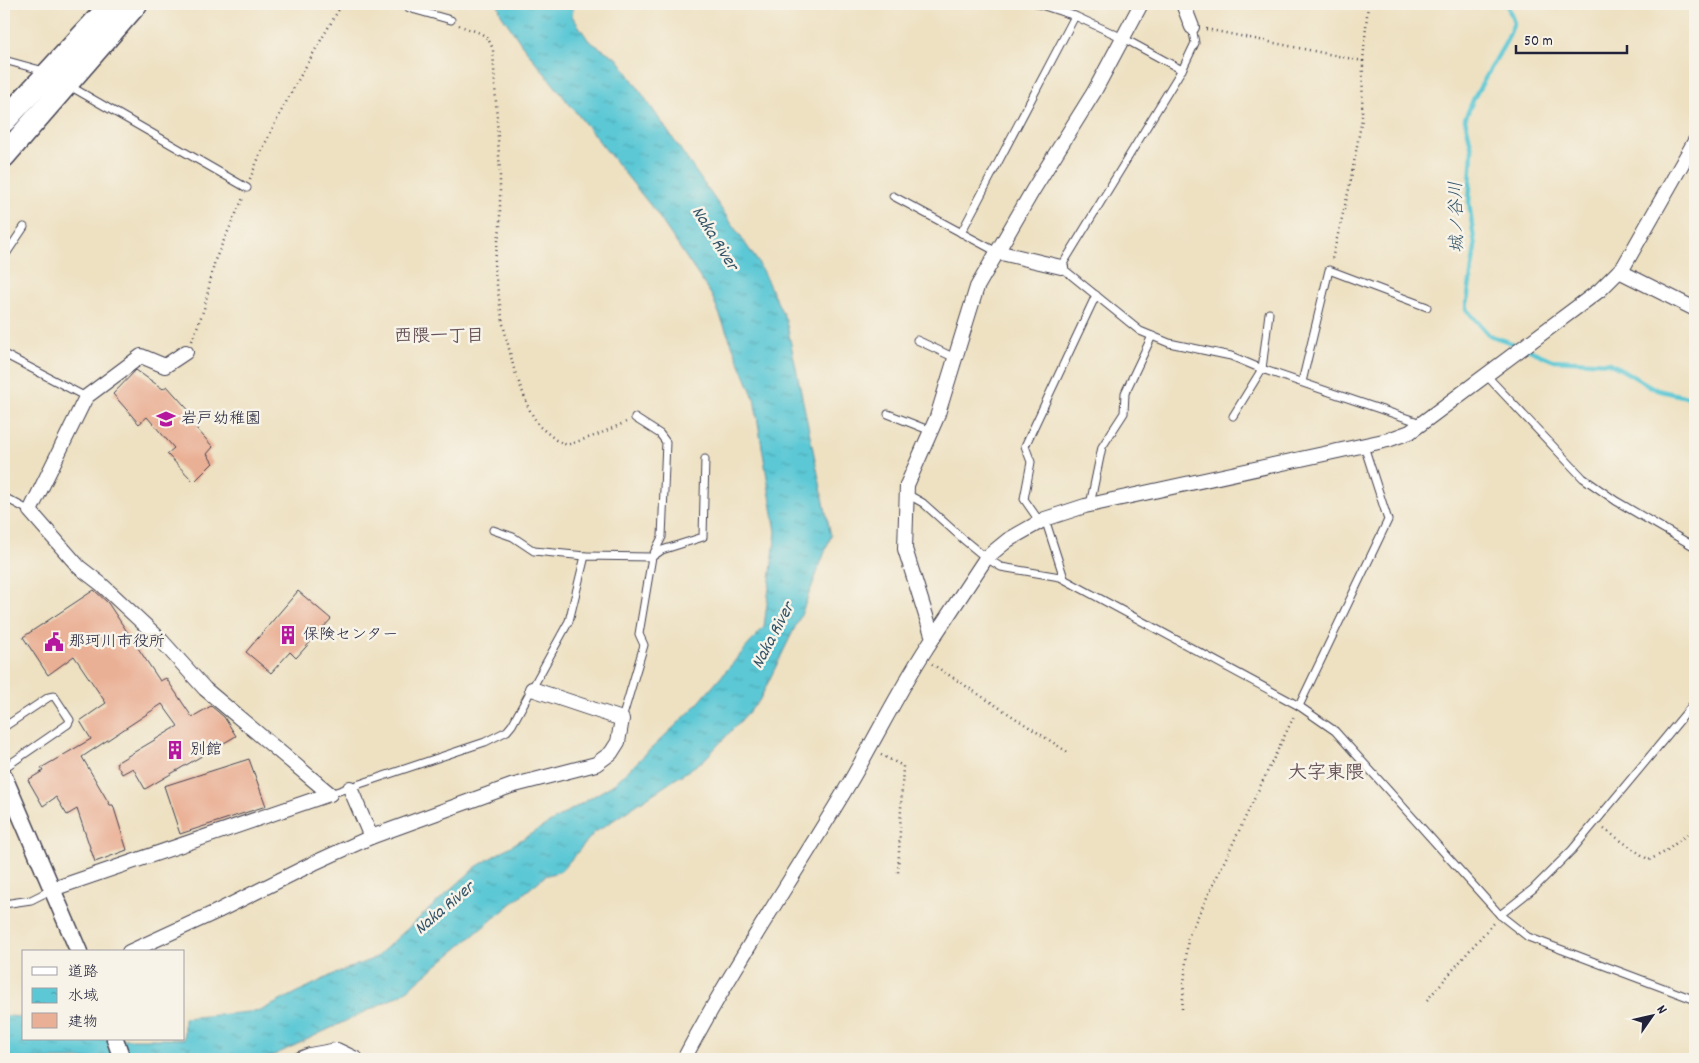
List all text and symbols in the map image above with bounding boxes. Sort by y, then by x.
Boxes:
scale bar [1516,22,1628,54]
text: 50 m [1524,31,1553,53]
water label: 城ノ谷川 [1445,181,1471,253]
water label: Naka River [684,202,745,278]
district label: 西隈一丁目 [394,325,484,350]
school or university icon: 岩戸幼稚園 [155,408,177,430]
place label: 岩戸幼稚園 [181,408,261,431]
water label: Naka River [746,597,803,673]
building icon: 保険センター [277,624,299,646]
place label: 保険センター [303,624,398,647]
public building icon: 那珂川市役所 [43,631,65,653]
place label: 那珂川市役所 [69,631,165,654]
building icon: 別館 [164,739,186,761]
place label: 別館 [190,739,222,762]
district label: 大字東隈 [1288,761,1364,788]
water label: Naka River [410,875,482,942]
legend [22,950,185,1040]
text: 道路 [68,962,98,984]
text: 水域 [68,986,98,1008]
north arrow [1626,990,1676,1040]
text: N [1651,1001,1671,1018]
text: 建物 [68,1012,98,1034]

